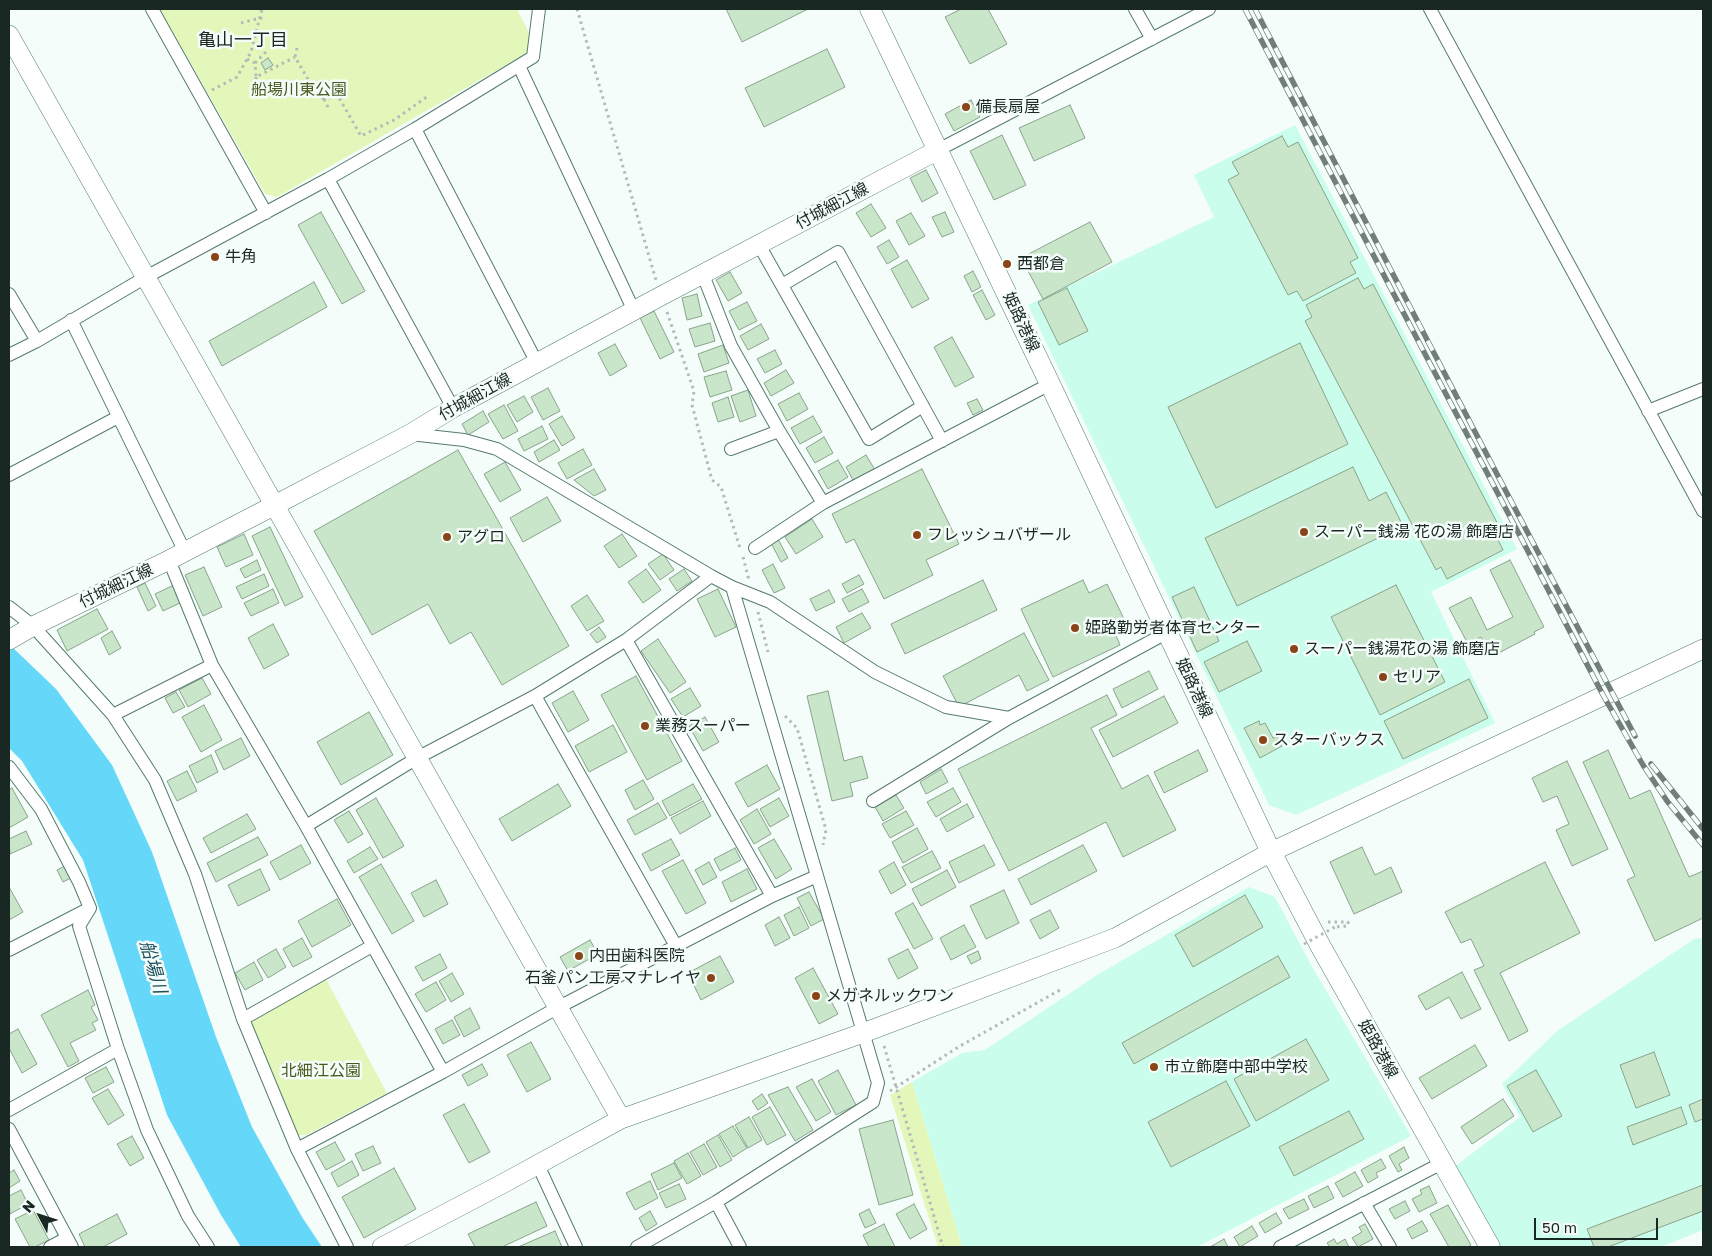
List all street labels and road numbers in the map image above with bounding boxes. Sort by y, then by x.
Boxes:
street label: 付城細江線 [792,179,872,233]
street label: 姫路港線 [999,289,1043,355]
street label: 付城細江線 [435,369,515,425]
street label: 付城細江線 [76,560,156,612]
street label: 姫路港線 [1172,655,1216,721]
street label: 姫路港線 [1354,1016,1402,1082]

